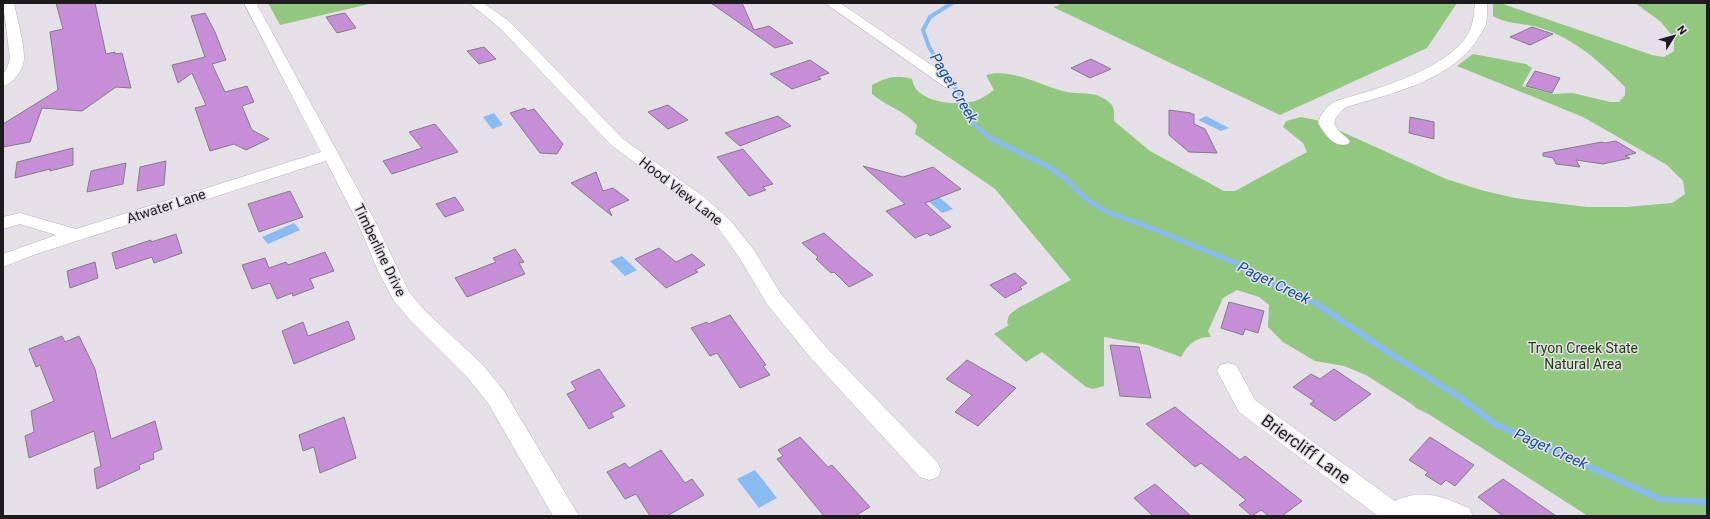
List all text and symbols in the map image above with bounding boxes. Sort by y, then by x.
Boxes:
north arrow [1654,16,1694,56]
text: N [1674,23,1689,37]
water label: Paget Creek [926,50,982,127]
street label: Hood View Lane [636,153,726,229]
street label: Atwater Lane [124,186,208,226]
street label: Timberline Drive [351,201,409,299]
water label: Paget Creek [1235,258,1314,309]
park label: Tryon Creek State Natural Area [1528,340,1638,372]
street label: Briercliff Lane [1258,410,1354,488]
water label: Paget Creek [1512,425,1591,473]

